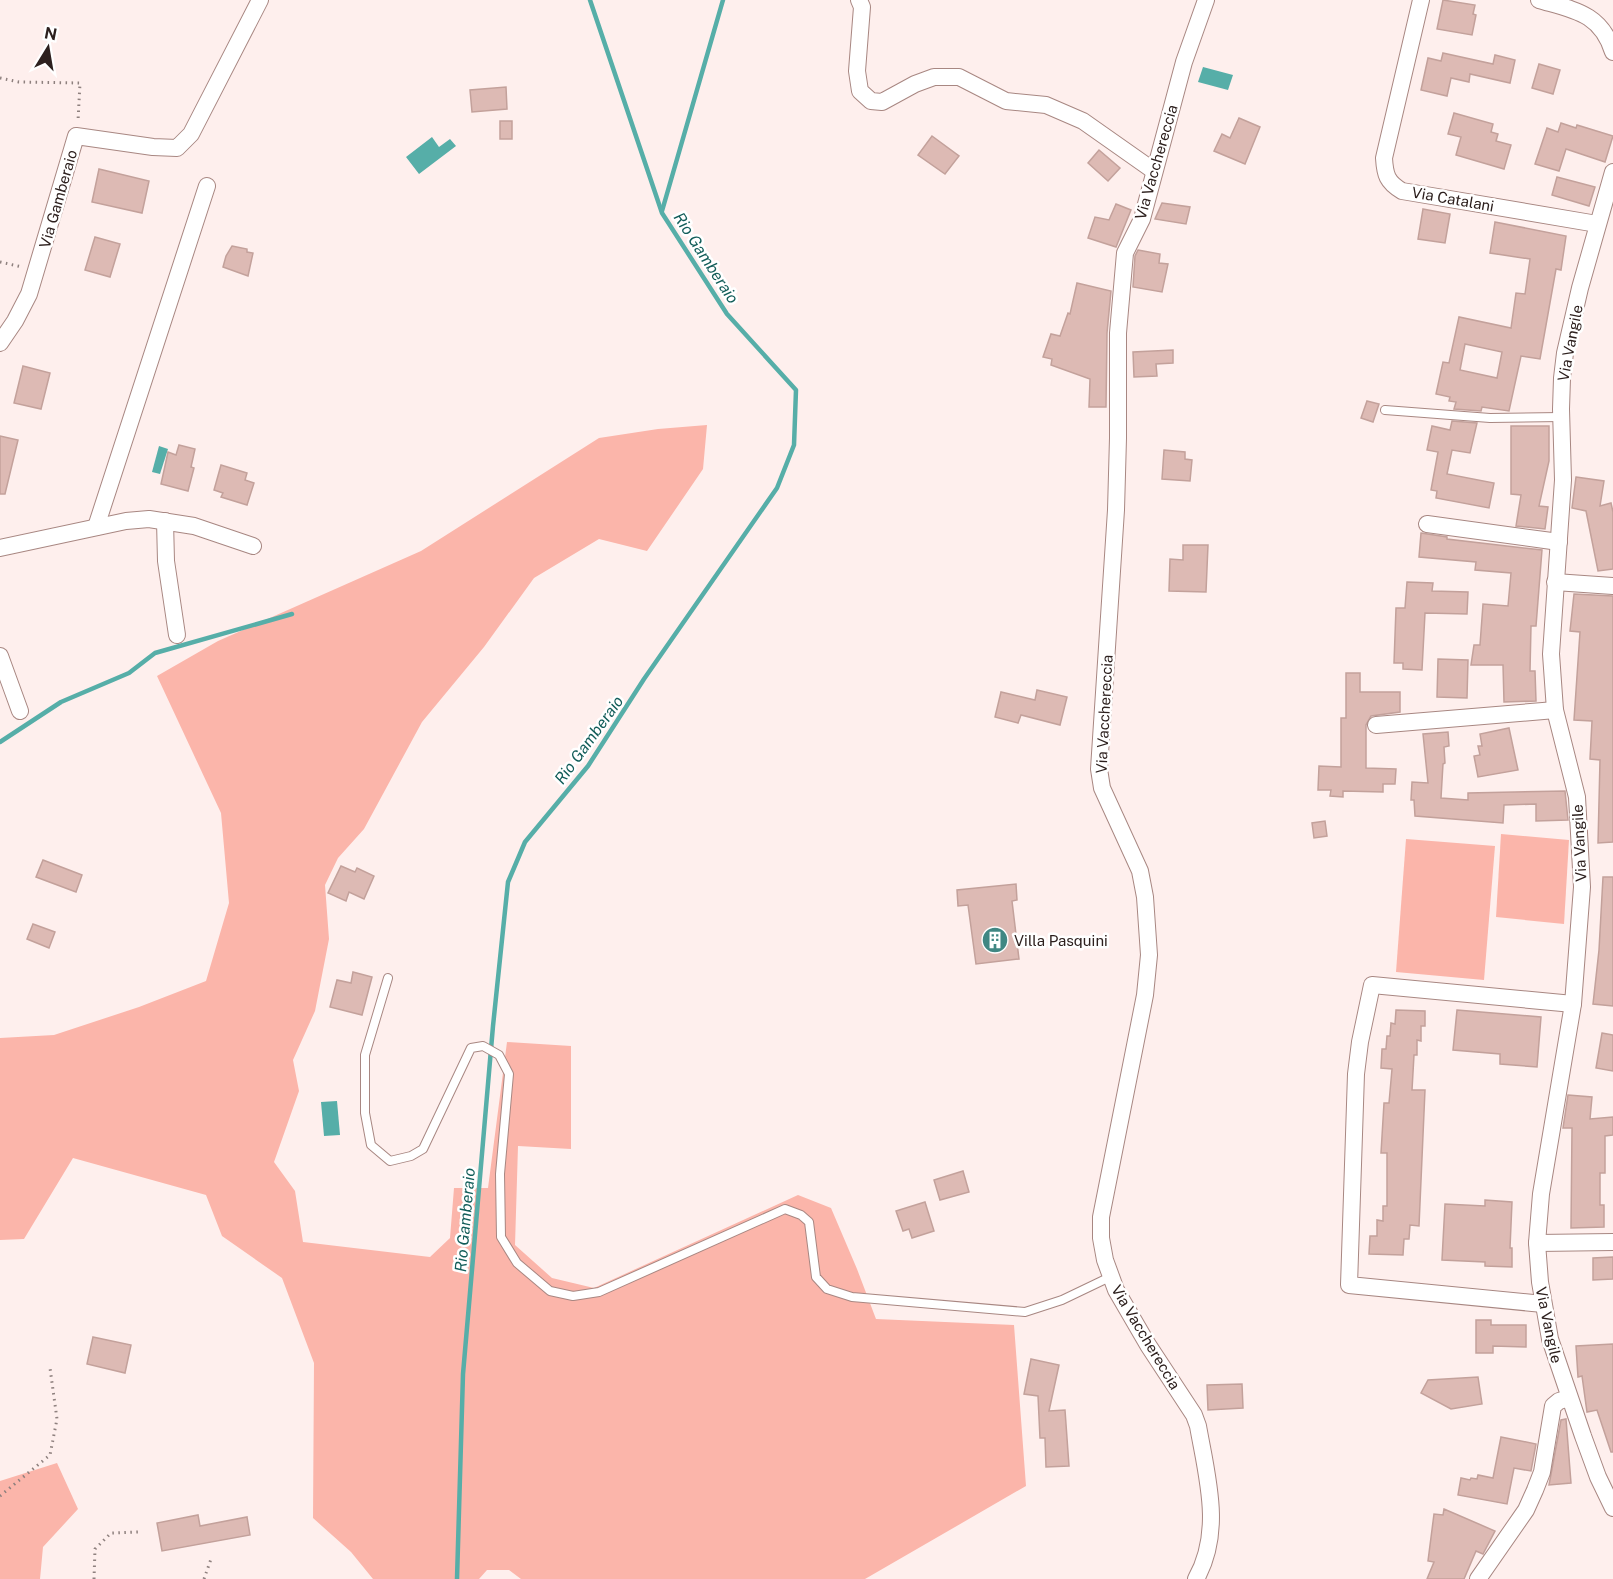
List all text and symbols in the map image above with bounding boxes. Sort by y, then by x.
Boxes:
north arrow [18,18,78,78]
text: N [43,23,59,44]
street label: Via Vacchereccia [1131,103,1181,221]
street label: Via Gamberaio [36,148,80,250]
street label: Via Catalani [1411,183,1495,215]
water label: Rio Gamberaio [670,209,743,307]
street label: Via Vangile [1554,303,1586,383]
street label: Via Vacchereccia [1092,654,1116,774]
water label: Rio Gamberaio [551,692,628,788]
street label: Via Vangile [1568,804,1590,882]
building icon: Villa Pasquini [980,925,1010,955]
place label: Villa Pasquini [1014,932,1108,949]
water label: Rio Gamberaio [451,1167,479,1273]
street label: Via Vacchereccia [1108,1282,1184,1392]
street label: Via Vangile [1533,1285,1565,1365]

